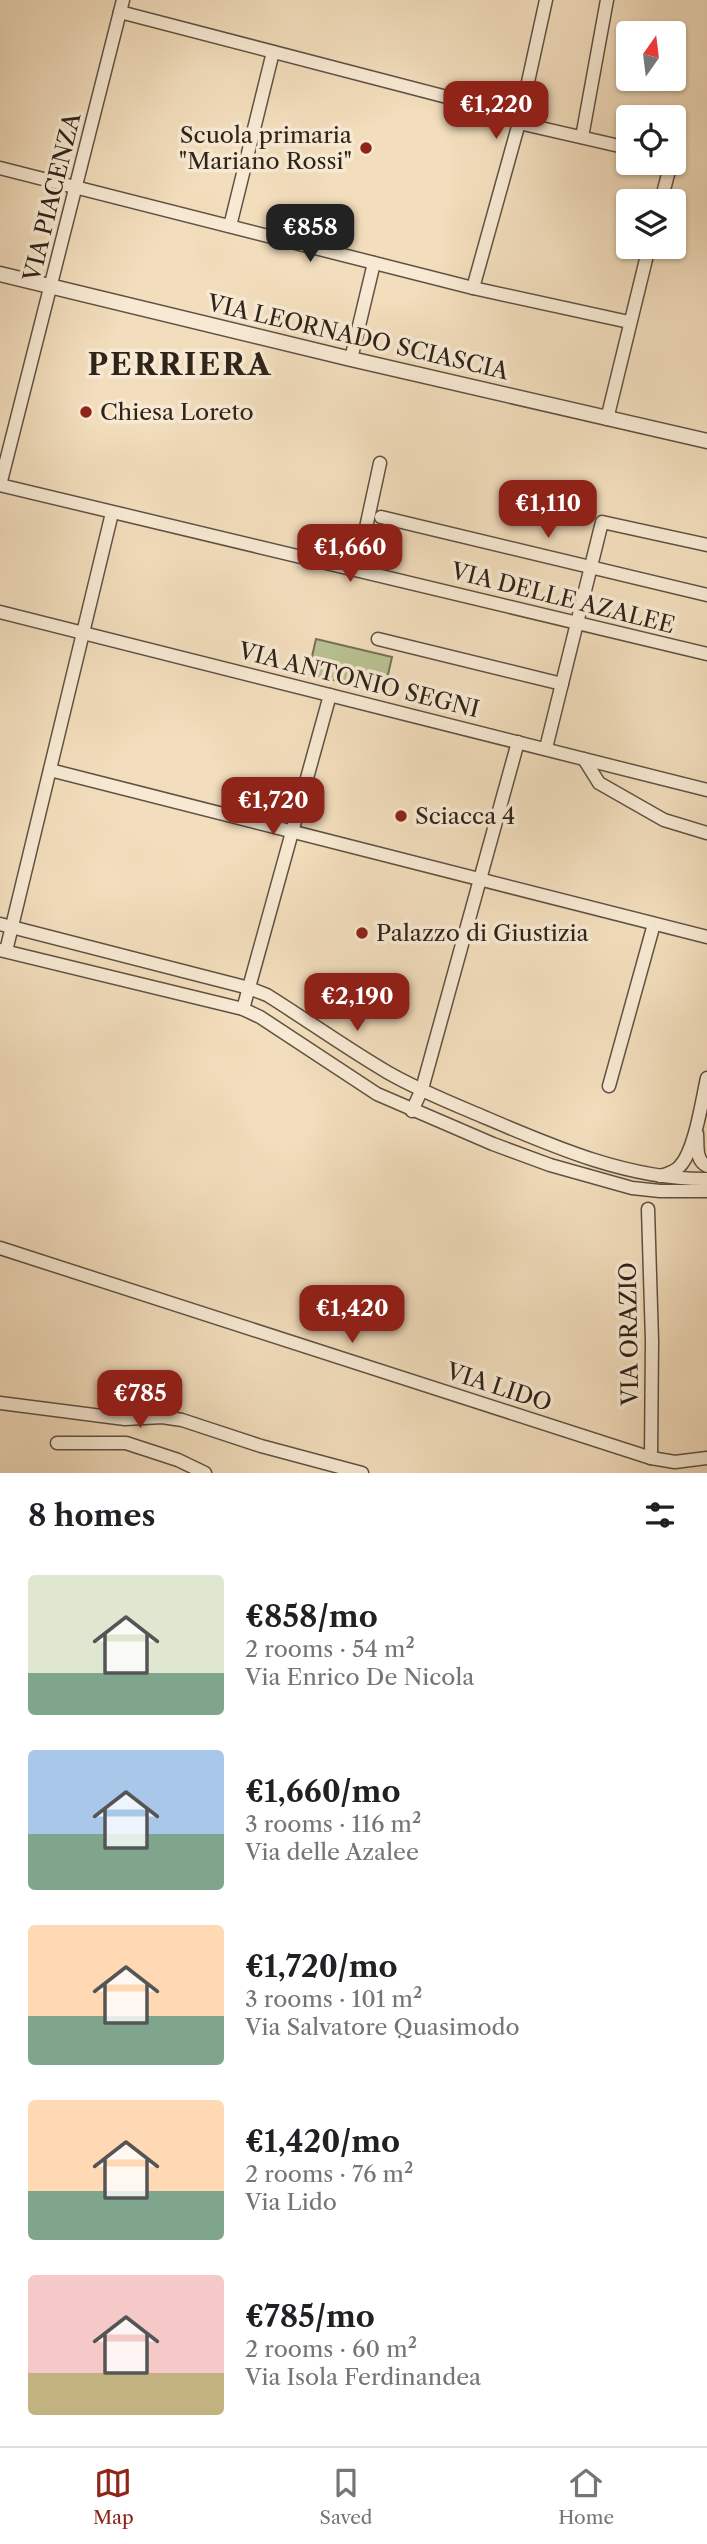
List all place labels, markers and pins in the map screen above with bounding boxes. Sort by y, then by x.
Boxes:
pin: €1,220 [439,82,553,141]
place label: Scuola primaria "Mariano Rossi" [179,121,353,175]
marker: Scuola primaria "Mariano Rossi" [358,140,374,156]
pin: €858 [269,204,351,264]
place label: Chiesa Loreto [100,398,254,426]
marker: Chiesa Loreto [78,404,94,420]
pin: €1,110 [491,480,605,540]
pin: €1,660 [293,524,407,584]
pin: €1,720 [216,778,330,837]
place label: Sciacca 4 [415,802,515,830]
marker: Sciacca 4 [393,808,409,824]
place label: Palazzo di Giustizia [376,919,590,947]
marker: Palazzo di Giustizia [354,925,370,941]
pin: €2,190 [300,974,414,1033]
pin: €1,420 [295,1286,409,1345]
pin: €785 [99,1370,181,1430]

